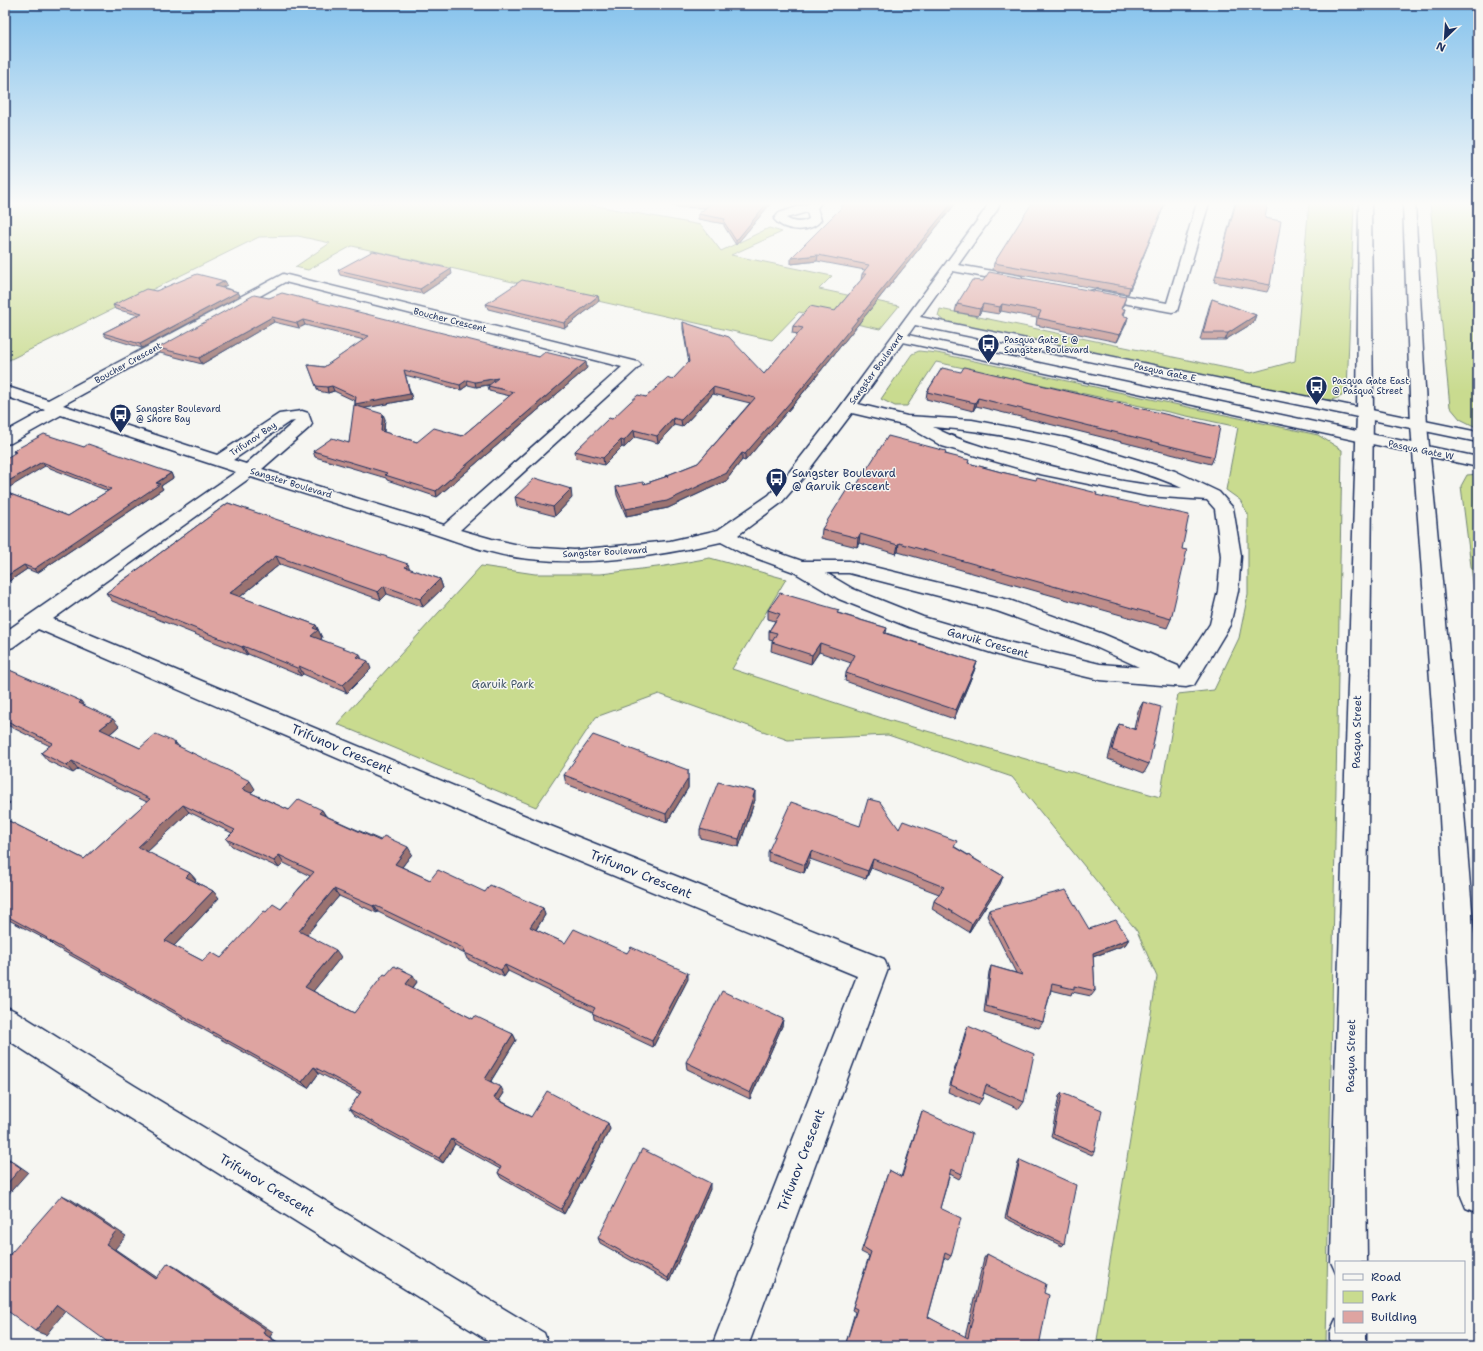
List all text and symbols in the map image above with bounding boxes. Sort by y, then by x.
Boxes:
north arrow [1425,18,1465,58]
text: N [1434,38,1448,55]
street label: Boucher Crescent [412,305,488,335]
street label: Sangster Boulevard [846,331,906,407]
bus stop icon: Pasqua Gate E @ Sangster Boulevard [975,332,1001,365]
place label: Pasqua Gate E @ Sangster Boulevard [1004,334,1089,356]
street label: Boucher Crescent [92,340,164,386]
street label: Pasqua Gate E [1133,360,1198,385]
bus stop icon: Pasqua Gate East @ Pasqua Street [1304,373,1330,406]
place label: Pasqua Gate East @ Pasqua Street [1332,375,1409,397]
bus stop icon: Sangster Boulevard @ Shore Bay [108,401,134,434]
place label: Sangster Boulevard @ Shore Bay [136,403,221,425]
street label: Trifunov Bay [227,419,279,459]
street label: Pasqua Gate W [1387,437,1455,463]
street label: Sangster Boulevard [249,465,334,501]
bus stop icon: Sangster Boulevard @ Garuik Crescent [763,466,789,499]
place label: Sangster Boulevard @ Garuik Crescent [792,466,896,494]
street label: Sangster Boulevard [562,544,648,560]
street label: Garuik Crescent [945,624,1031,662]
park label: Garuik Park [472,677,534,692]
street label: Pasqua Street [1349,695,1365,769]
street label: Trifunov Crescent [289,720,396,778]
street label: Trifunov Crescent [587,846,695,902]
street label: Pasqua Street [1343,1019,1359,1093]
street label: Trifunov Crescent [774,1106,829,1214]
street label: Trifunov Crescent [216,1150,318,1220]
legend [1335,1261,1465,1333]
text: Road [1371,1269,1402,1285]
text: Park [1371,1289,1397,1305]
text: Building [1371,1309,1417,1325]

